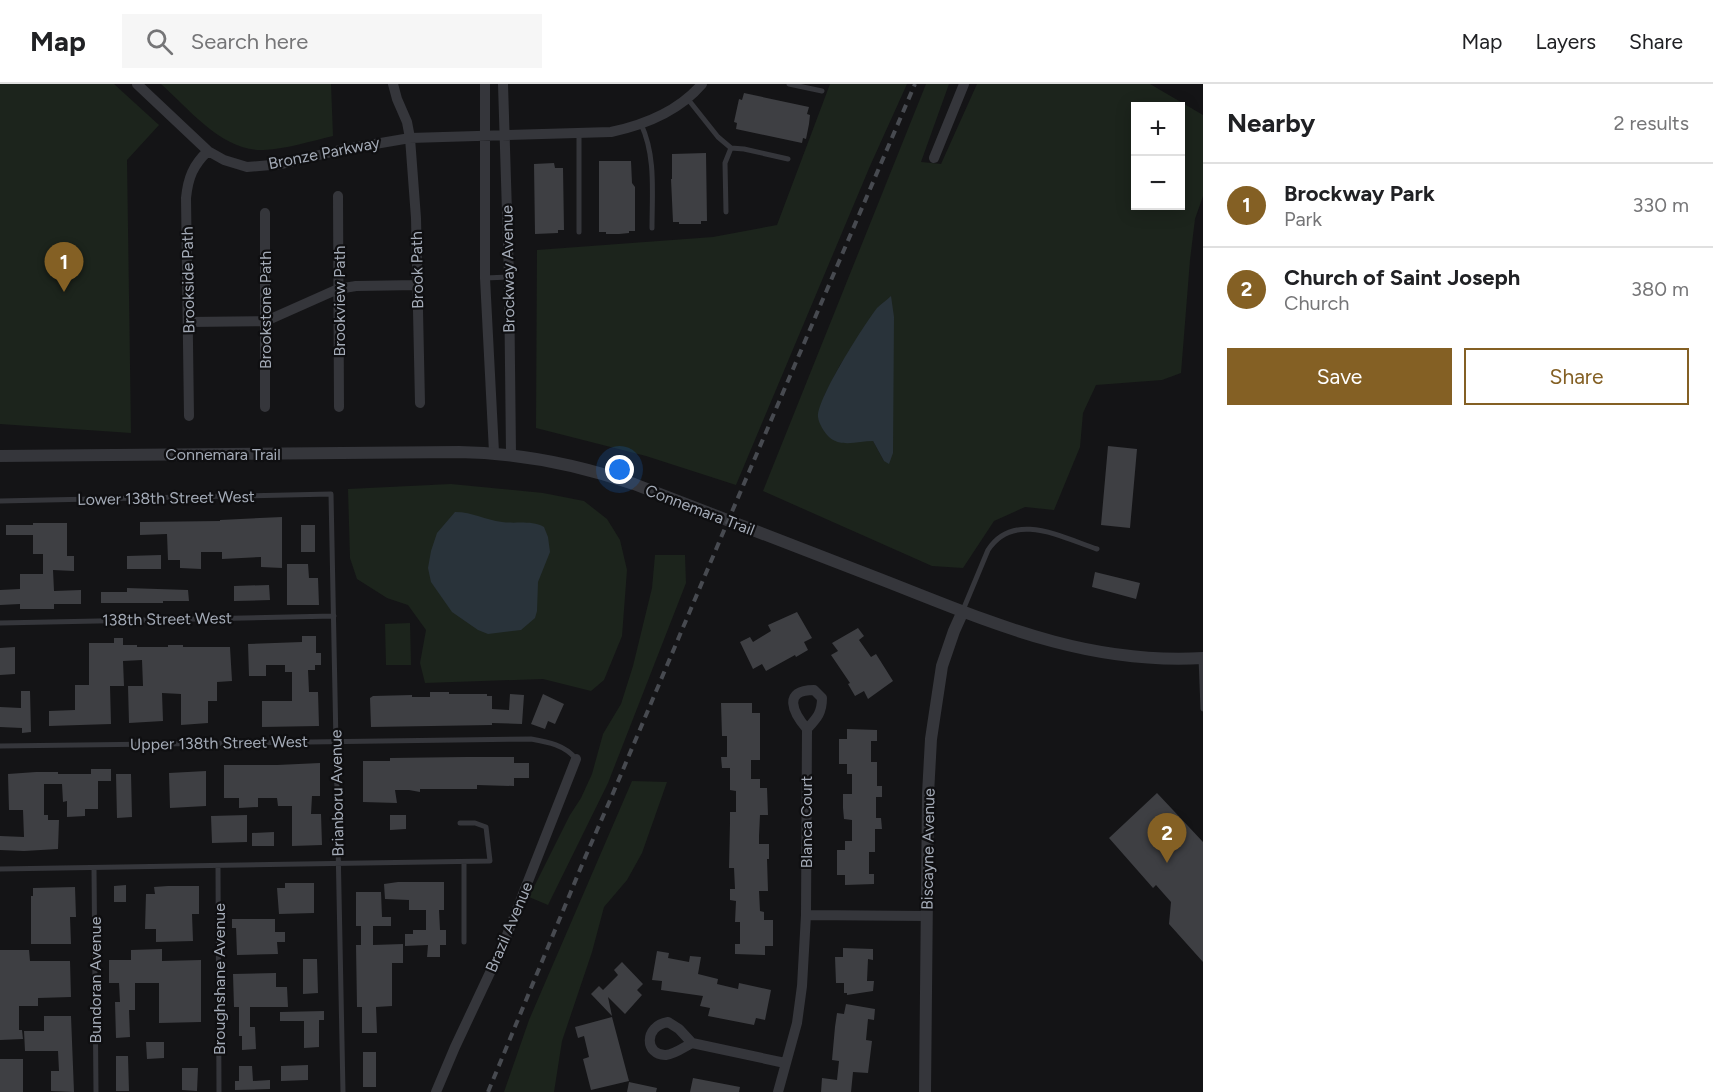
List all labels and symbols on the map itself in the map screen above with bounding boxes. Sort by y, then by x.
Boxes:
street label: Bronze Parkway [267,133,382,173]
street label: Brockway Avenue [497,205,519,333]
street label: Brookside Path [178,226,198,334]
street label: Brook Path [407,231,427,309]
pin: 1 [44,242,84,292]
street label: Brookview Path [330,246,349,356]
street label: Brookstone Path [256,251,275,369]
street label: Connemara Trail [165,445,281,464]
your location [605,455,634,484]
street label: Connemara Trail [643,480,757,540]
street label: Lower 138th Street West [77,487,255,509]
street label: 138th Street West [102,608,232,630]
street label: Brianboru Avenue [326,729,348,857]
street label: Upper 138th Street West [130,732,308,754]
street label: Blanca Court [797,776,816,868]
street label: Biscayne Avenue [917,788,939,910]
pin: 2 [1148,814,1186,863]
street label: Brazil Avenue [481,879,537,975]
street label: Broughshane Avenue [210,903,229,1055]
street label: Bundoran Avenue [86,916,105,1043]

